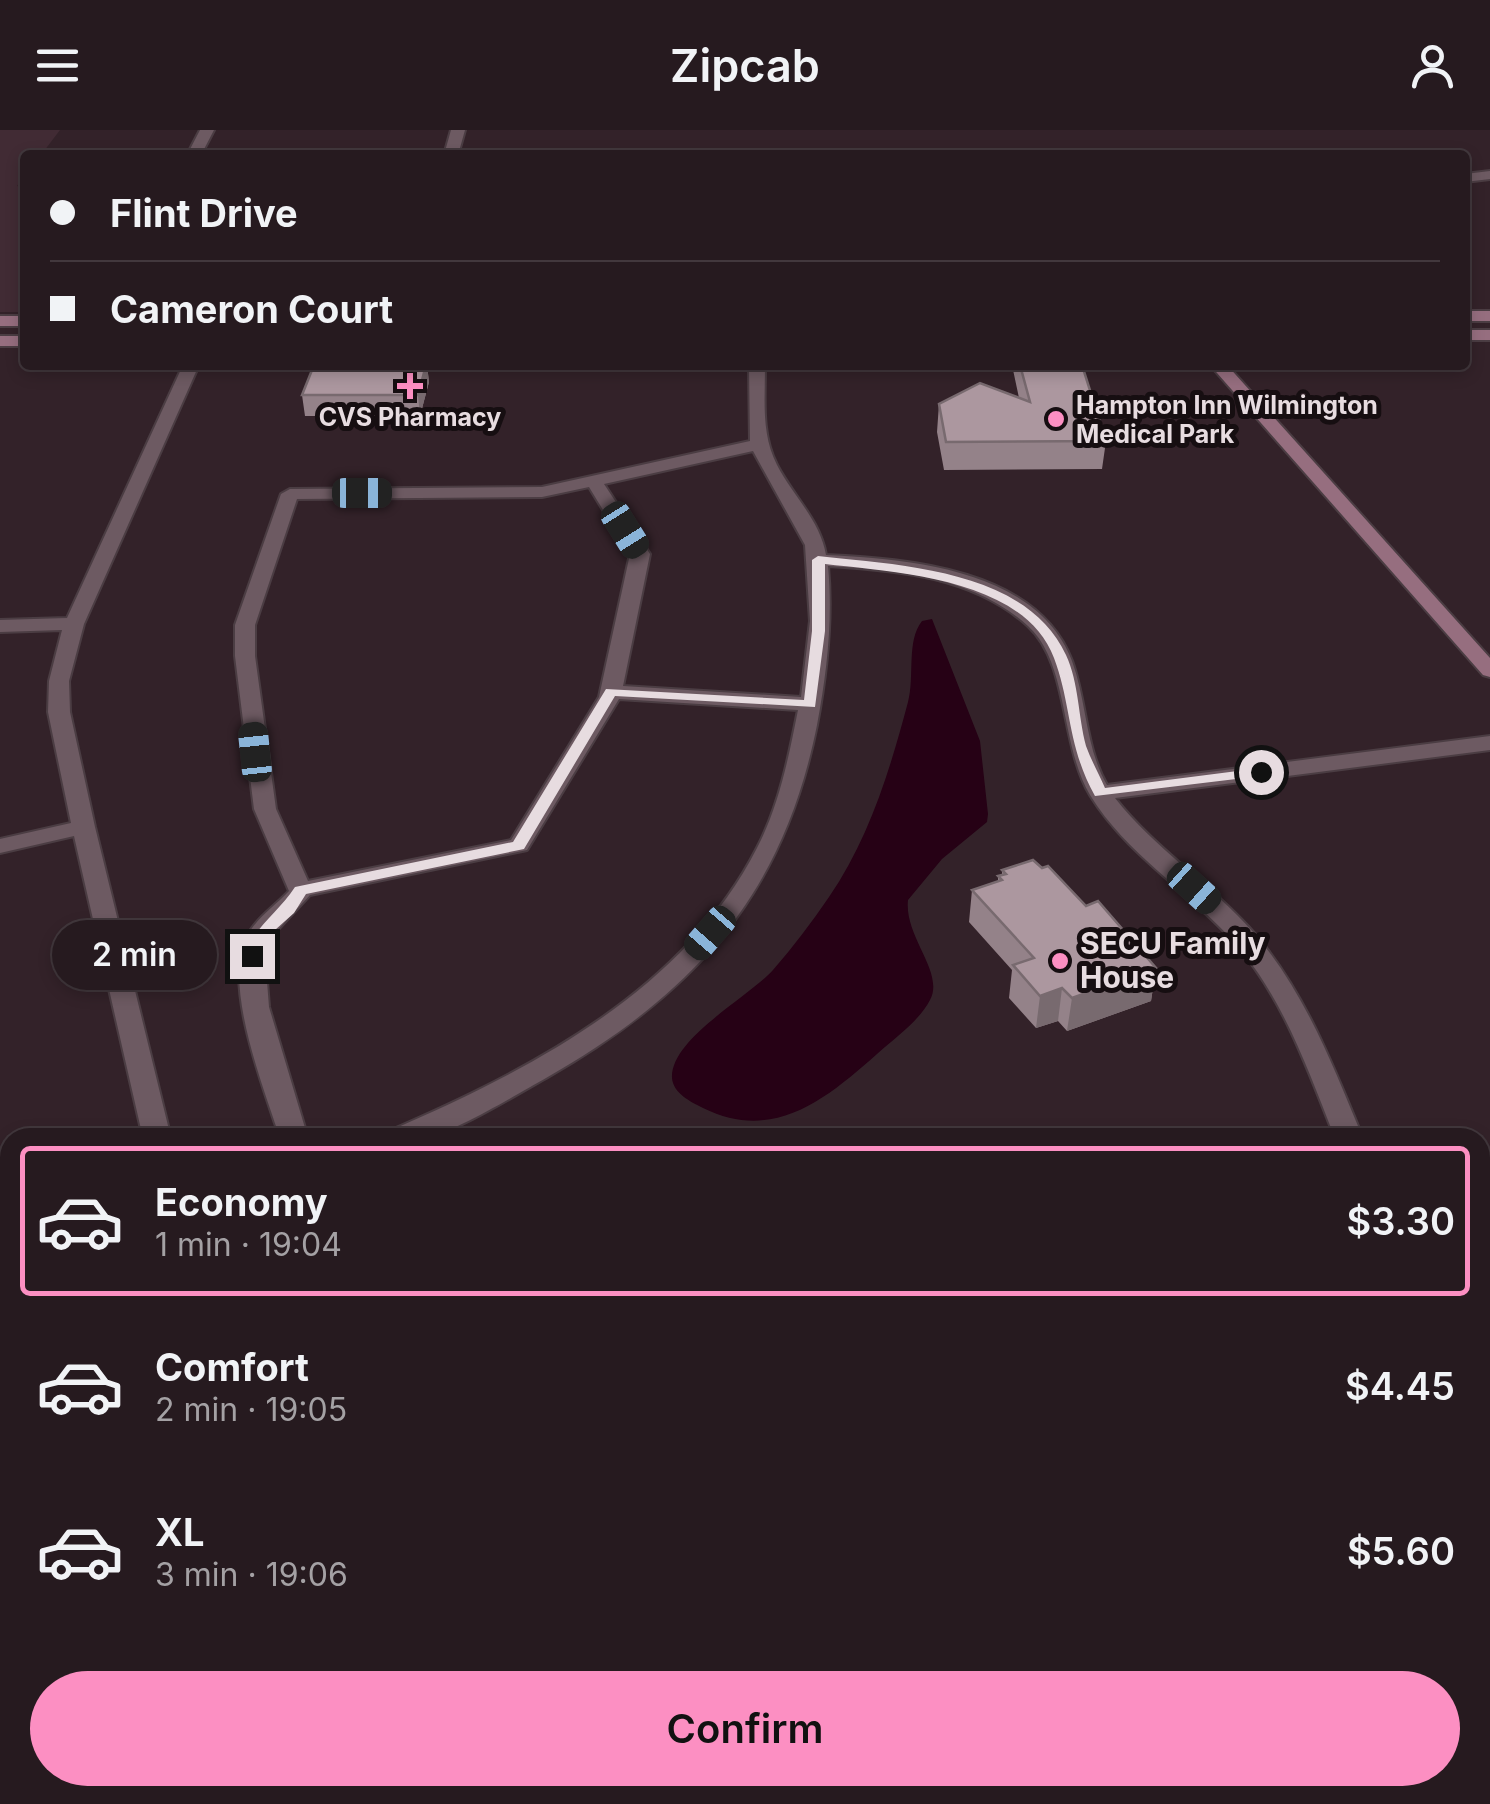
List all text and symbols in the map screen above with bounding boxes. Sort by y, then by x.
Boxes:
icon: menu [30,38,85,93]
text: Zipcab [670,38,820,93]
icon: person [1405,38,1460,93]
text: Flint Drive [110,190,298,236]
text: Cameron Court [110,286,393,332]
marker: CVS Pharmacy [399,375,421,397]
place label: Hampton Inn Wilmington Medical Park [1076,390,1378,449]
place label: CVS Pharmacy [319,402,501,432]
marker: Hampton Inn Wilmington Medical Park [1045,408,1067,430]
car [332,478,392,508]
car [596,497,654,563]
car [237,721,273,783]
route start [1239,750,1284,795]
car [1162,857,1226,919]
car [679,901,741,965]
callout: 2 min [52,921,217,991]
place label: SECU Family House [1080,925,1266,995]
route end [230,934,275,979]
text: 2 min [92,935,177,974]
marker: SECU Family House [1049,950,1071,972]
icon: car [35,1176,125,1266]
text: Economy [155,1179,328,1225]
text: $3.30 [1346,1198,1455,1244]
text: 1 min · 19:04 [155,1225,342,1264]
icon: car [35,1341,125,1431]
text: Comfort [155,1344,309,1390]
text: $4.45 [1345,1363,1455,1409]
text: 2 min · 19:05 [155,1390,347,1429]
icon: car [35,1506,125,1596]
text: XL [155,1509,205,1555]
text: $5.60 [1347,1528,1455,1574]
text: 3 min · 19:06 [155,1555,348,1594]
button: Confirm [30,1671,1460,1786]

